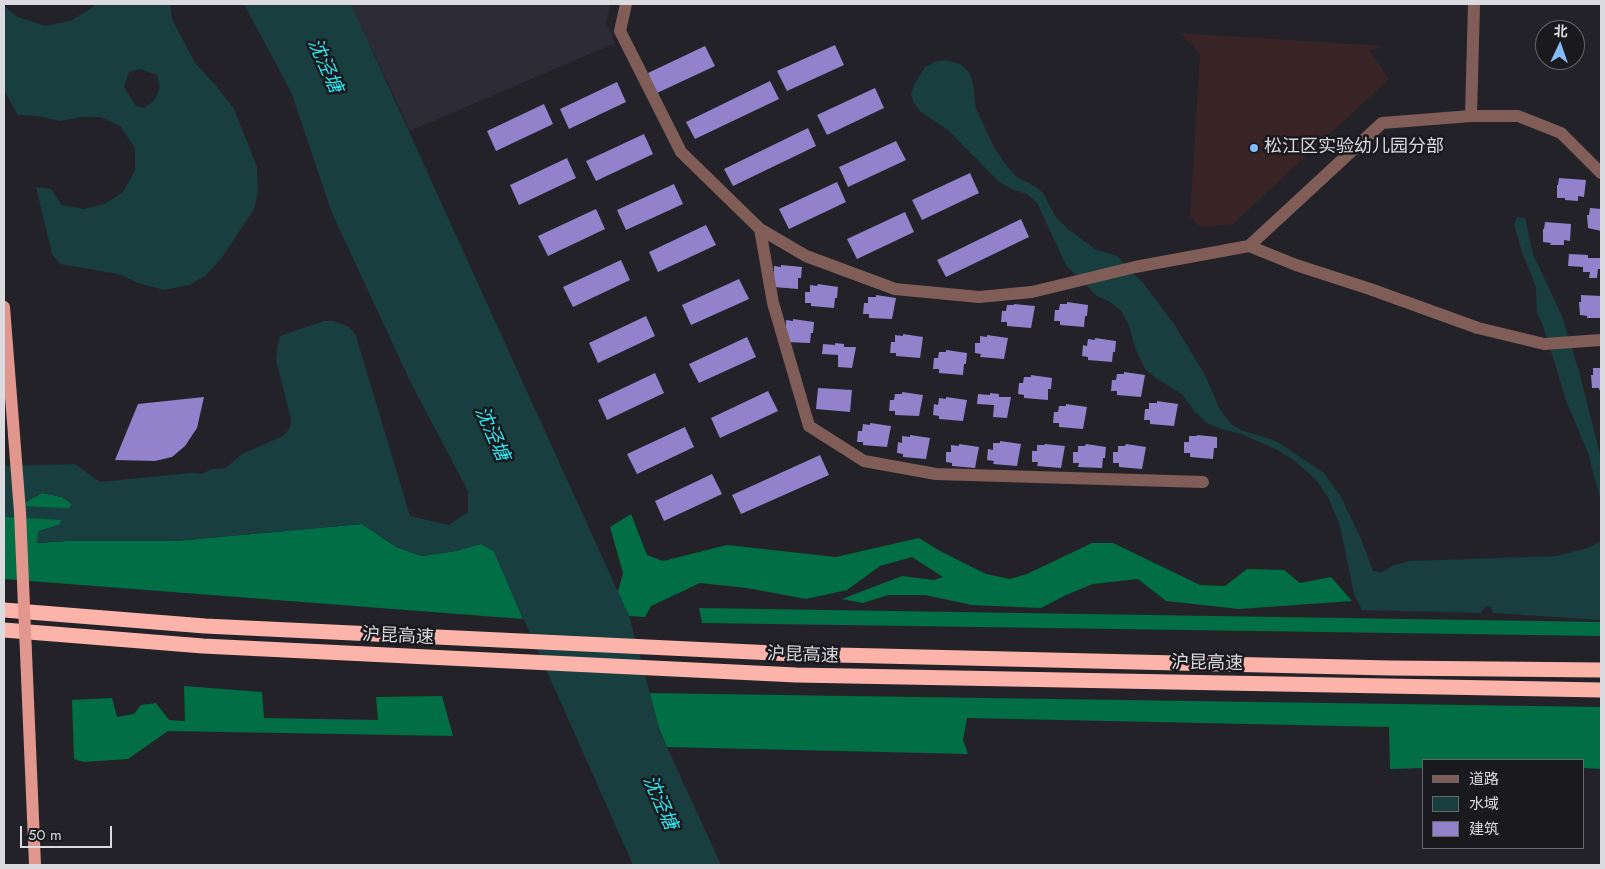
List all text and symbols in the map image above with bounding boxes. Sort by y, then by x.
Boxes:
north arrow [1535,20,1585,70]
text: 北 [1553,21,1568,41]
water label: 沈泾塘 [302,35,346,97]
place label: 松江区实验幼儿园分部 [1264,137,1444,159]
marker: 松江区实验幼儿园分部 [1248,142,1260,154]
water label: 沈泾塘 [469,403,513,465]
street label: 沪昆高速 [361,624,435,650]
street label: 沪昆高速 [767,644,839,668]
street label: 沪昆高速 [1171,653,1243,675]
legend [1422,759,1585,849]
text: 道路 [1469,768,1499,790]
water label: 沈泾塘 [637,772,681,834]
text: 水域 [1469,793,1499,815]
scale bar [22,816,115,848]
text: 建筑 [1469,818,1499,840]
text: 50 m [28,824,62,846]

